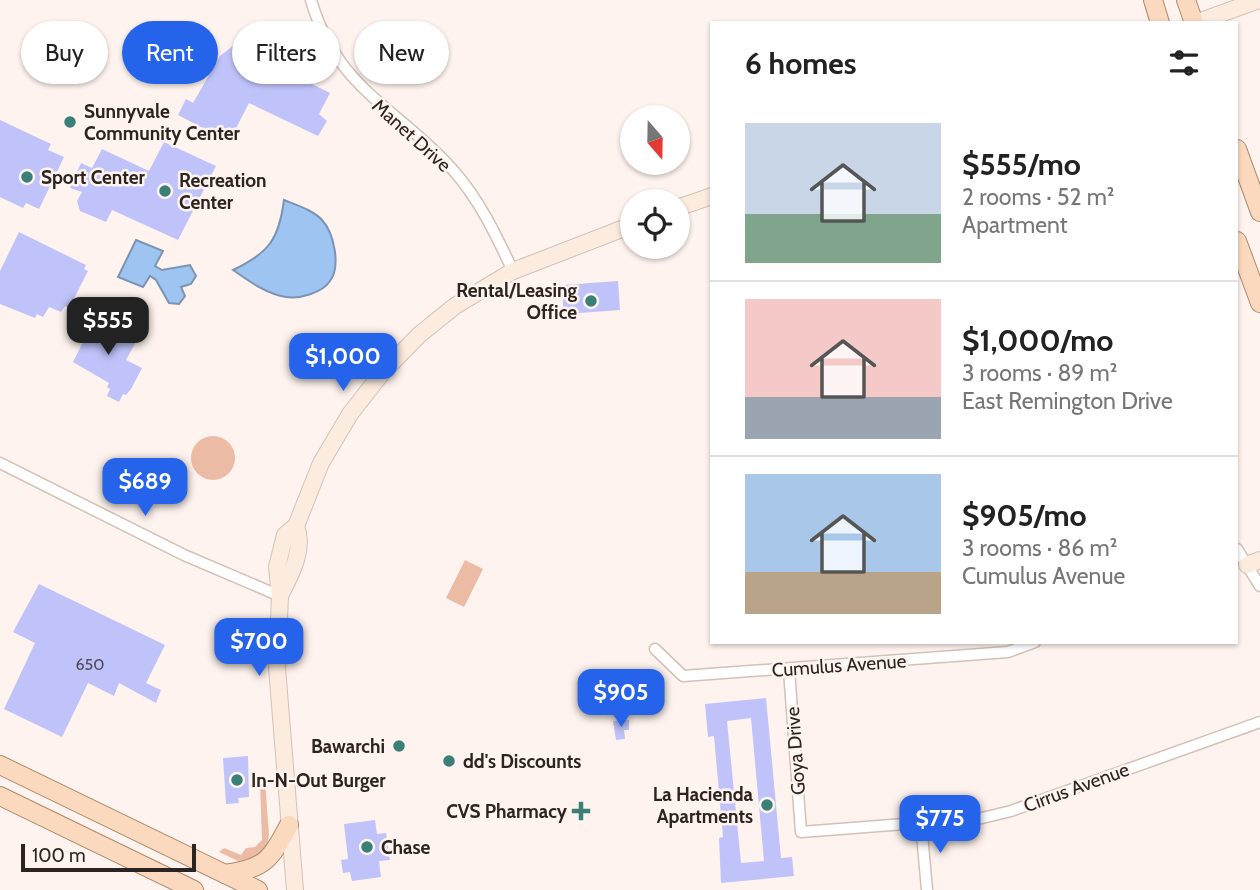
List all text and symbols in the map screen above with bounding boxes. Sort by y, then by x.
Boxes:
chip: Buy [21,21,108,84]
chip: Rent [122,21,218,84]
chip: Filters [232,21,340,84]
chip: New [354,21,449,84]
icon: filters [1165,44,1203,82]
text: 6 homes [745,45,856,82]
street label: Manet Drive [368,94,456,177]
place label: Sunnyvale Community Center [84,100,241,145]
north arrow [620,105,690,175]
map controls [620,105,690,259]
marker: Sunnyvale Community Center [62,114,78,130]
text: $555/mo [962,146,1081,183]
icon: home [801,151,885,235]
place label: Sport Center [41,166,146,189]
marker: Sport Center [19,169,35,185]
place label: Recreation Center [179,169,267,214]
marker: Recreation Center [157,183,173,199]
text: 2 rooms · 52 m² [962,183,1115,211]
button: locate [620,189,690,259]
text: Apartment [962,211,1067,239]
place label: Rental/Leasing Office [456,279,577,324]
marker: Rental/Leasing Office [583,293,599,309]
pin: $555 [67,298,149,357]
text: $555 [83,306,133,334]
text: $1,000/mo [962,322,1113,359]
icon: home [801,327,885,411]
pin: $1,000 [286,334,400,393]
text: $1,000 [305,342,381,370]
text: 3 rooms · 89 m² [962,359,1117,387]
text: East Remington Drive [962,387,1173,415]
pin: $689 [104,458,186,518]
text: $689 [118,467,172,495]
text: $905/mo [962,497,1087,534]
icon: home [801,502,885,586]
text: 3 rooms · 86 m² [962,534,1117,562]
text: Cumulus Avenue [962,562,1125,590]
pin: $700 [218,618,300,678]
text: $700 [230,627,288,655]
street label: Cumulus Avenue [771,649,907,682]
house number: 650 [76,655,104,674]
pin: $905 [580,670,662,729]
text: $905 [594,678,648,706]
street label: Goya Drive [781,706,810,796]
place label: Bawarchi [311,735,385,758]
marker: Bawarchi [391,738,407,754]
place label: dd's Discounts [463,750,581,773]
marker: dd's Discounts [441,753,457,769]
street label: Cirrus Avenue [1020,758,1132,817]
place label: In-N-Out Burger [251,769,386,792]
marker: In-N-Out Burger [229,772,245,788]
place label: La Hacienda Apartments [653,783,754,828]
pin: $775 [899,796,981,855]
marker: La Hacienda Apartments [759,797,775,813]
place label: CVS Pharmacy [446,800,568,823]
marker: CVS Pharmacy [573,803,589,819]
text: $775 [915,804,965,832]
place label: Chase [381,836,431,859]
marker: Chase [359,839,375,855]
scale bar [21,841,196,873]
text: 100 m [32,844,86,867]

